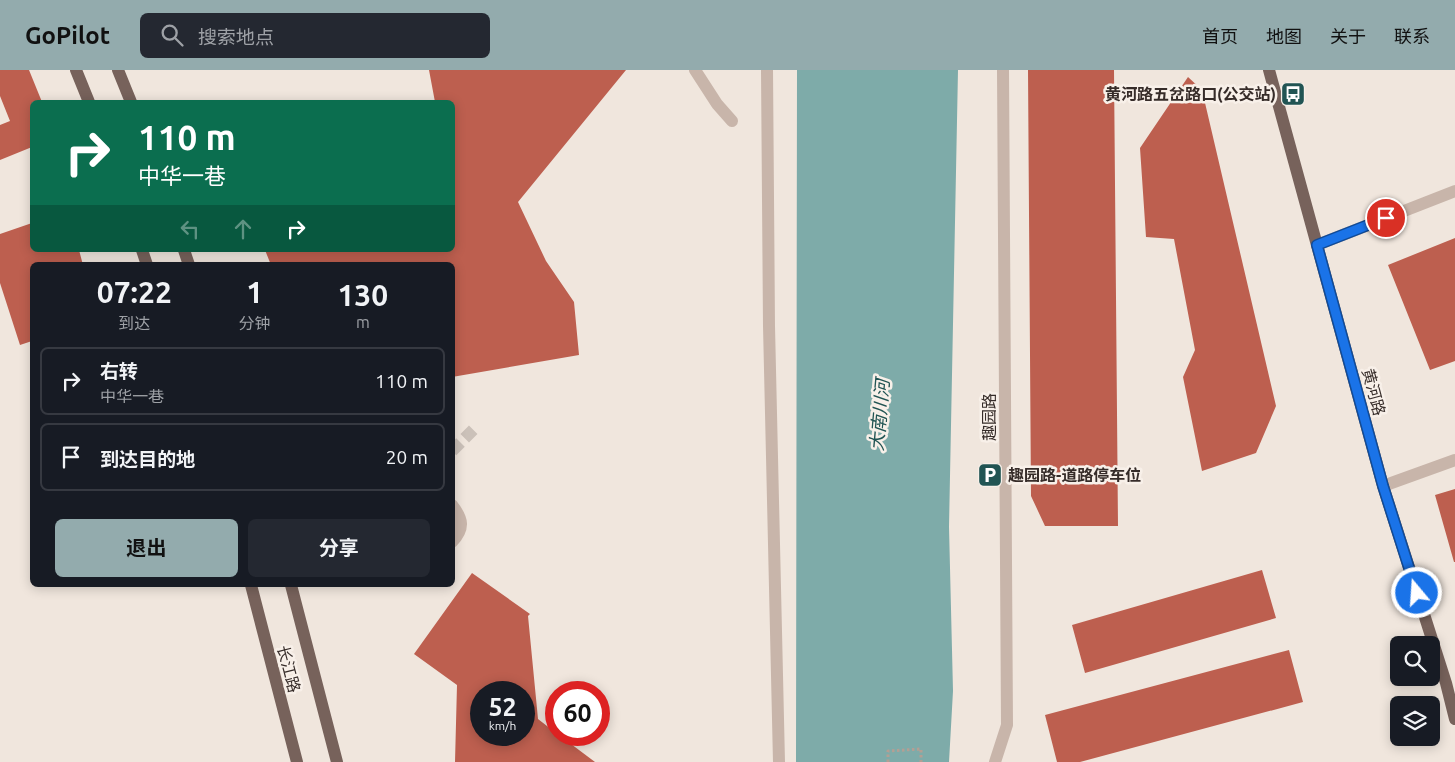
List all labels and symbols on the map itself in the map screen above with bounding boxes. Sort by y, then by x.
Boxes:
bus stop icon: 黄河路五岔路口(公交站) [1280,81,1306,107]
place label: 黄河路五岔路口(公交站) [1105,85,1276,104]
pin [1365,197,1407,239]
street label: 黄河路 [1359,366,1389,418]
water label: 大南川河 [866,375,892,452]
street label: 趣园路 [980,393,998,441]
parking icon: 趣园路-道路停车位 [977,462,1003,488]
place label: 趣园路-道路停车位 [1008,466,1141,484]
position arrow [1390,566,1442,618]
street label: 长江路 [274,643,304,695]
speed limit sign: 60 [545,681,610,746]

